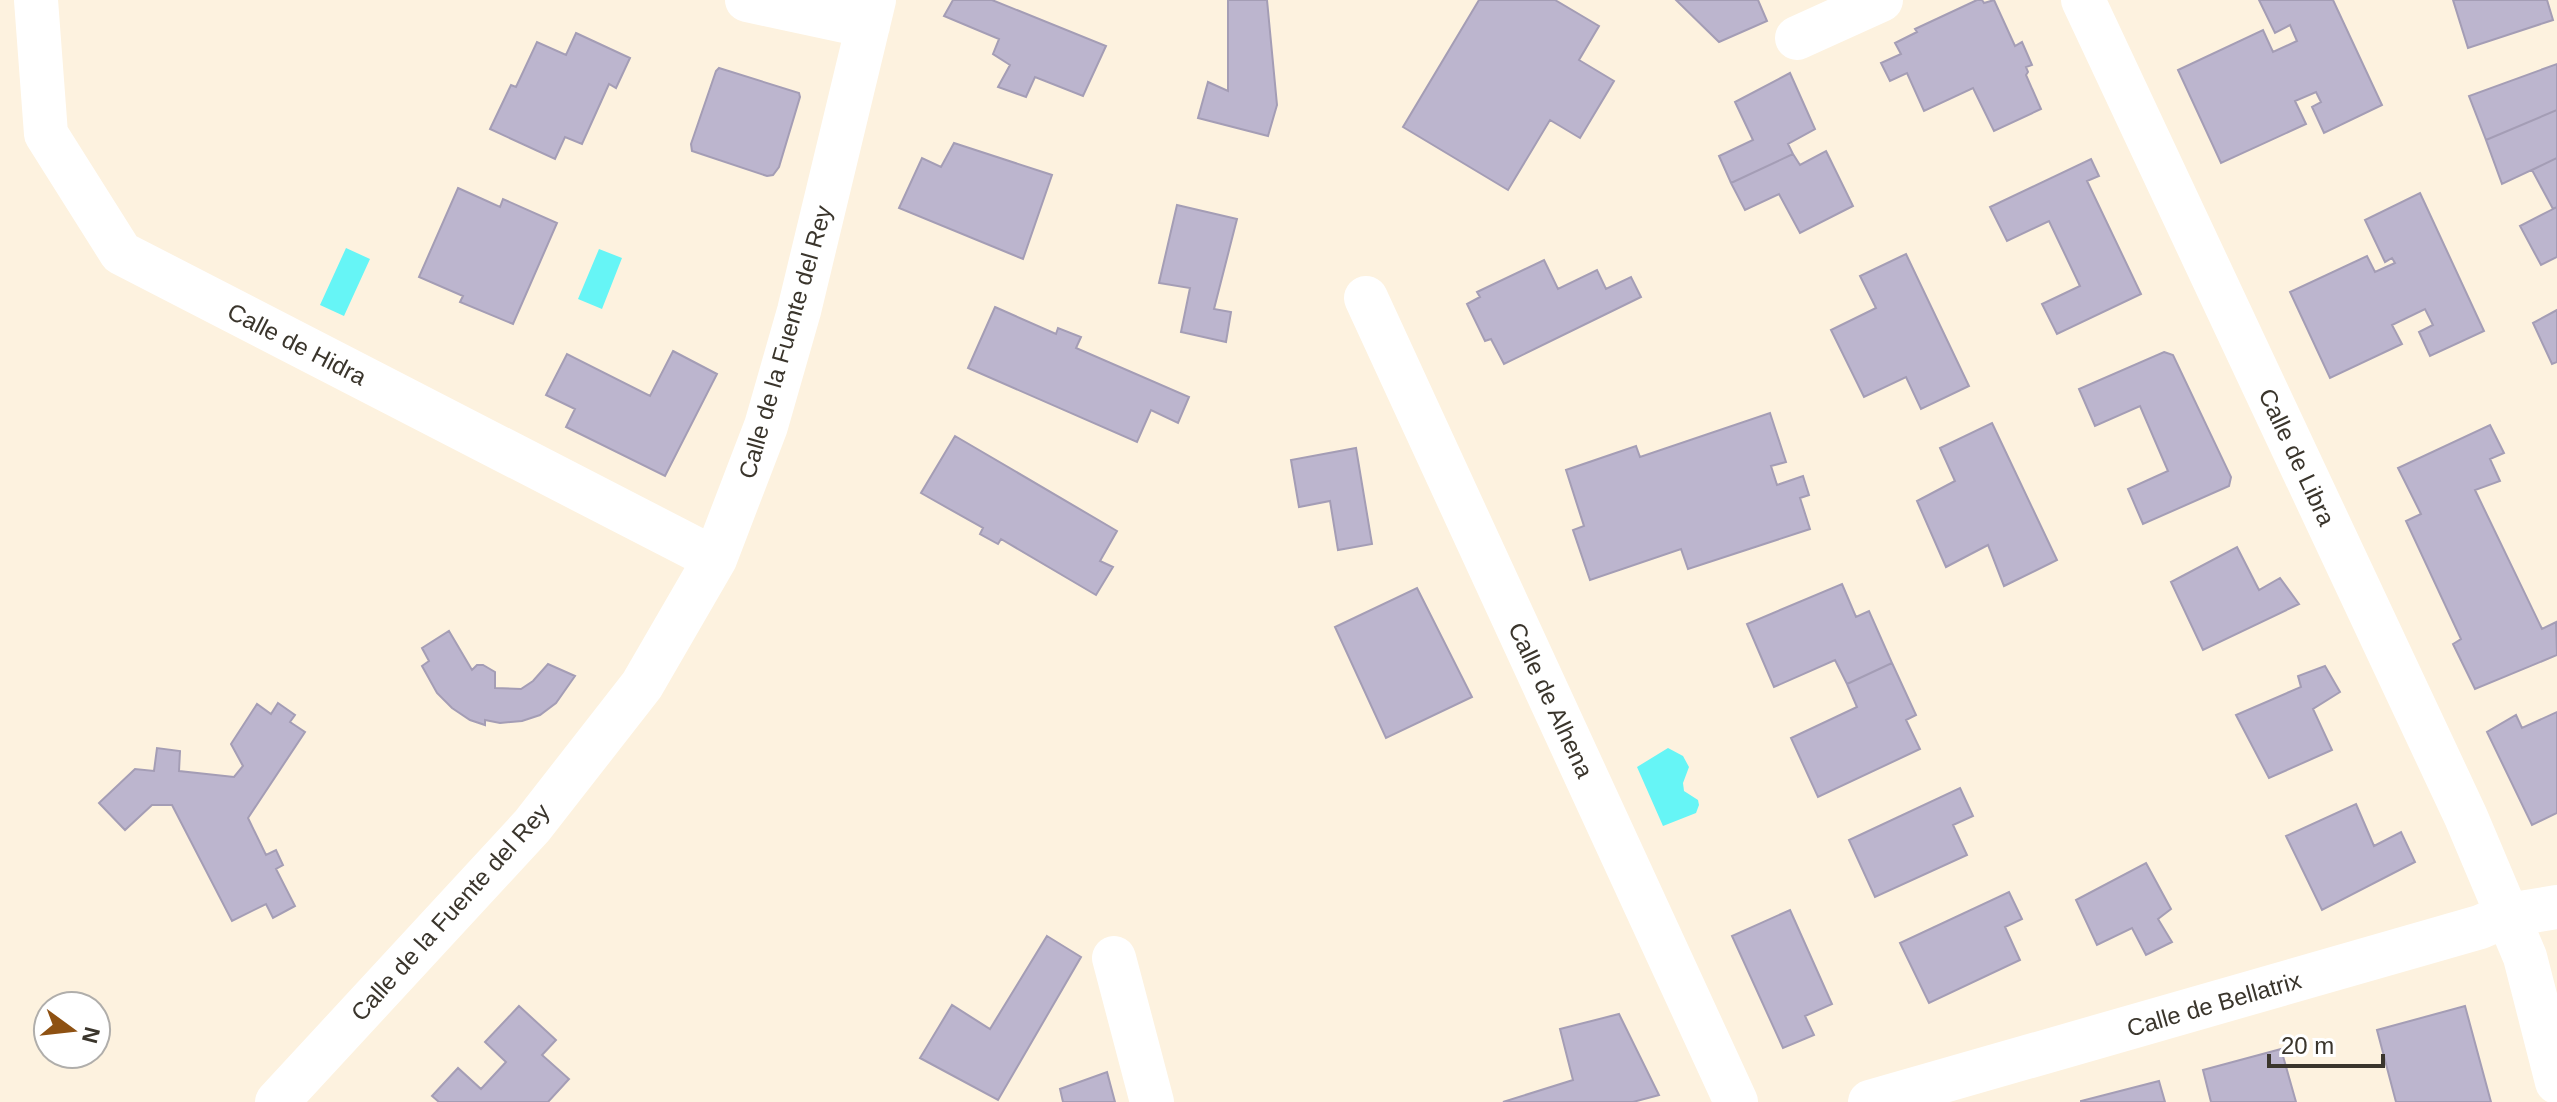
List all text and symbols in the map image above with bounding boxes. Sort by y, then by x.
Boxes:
street label: Calle de la Fuente del Rey [733,202,837,482]
street label: Calle de Hidra [223,297,371,391]
street label: Calle de Libra [2253,384,2341,530]
street label: Calle de Alhena [1503,618,1599,782]
street label: Calle de la Fuente del Rey [345,798,555,1026]
street label: Calle de Bellatrix [2124,966,2304,1042]
north arrow [32,990,112,1070]
scale bar [2269,1018,2383,1068]
text: N [77,1024,105,1046]
text: 20 m [2281,1032,2334,1059]

